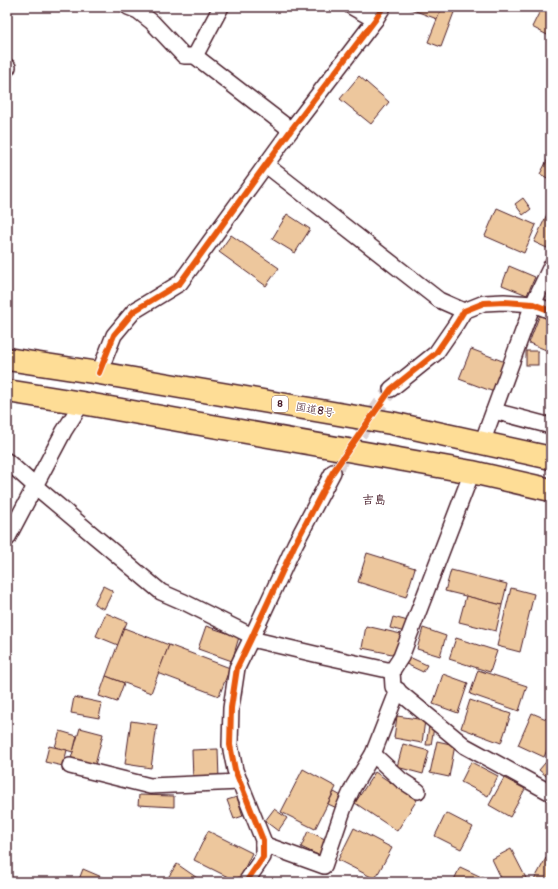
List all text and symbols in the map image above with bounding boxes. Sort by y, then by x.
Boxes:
road number: 8 [272,396,288,412]
street label: 国道8号 [294,400,336,420]
district label: 吉島 [362,493,386,508]

